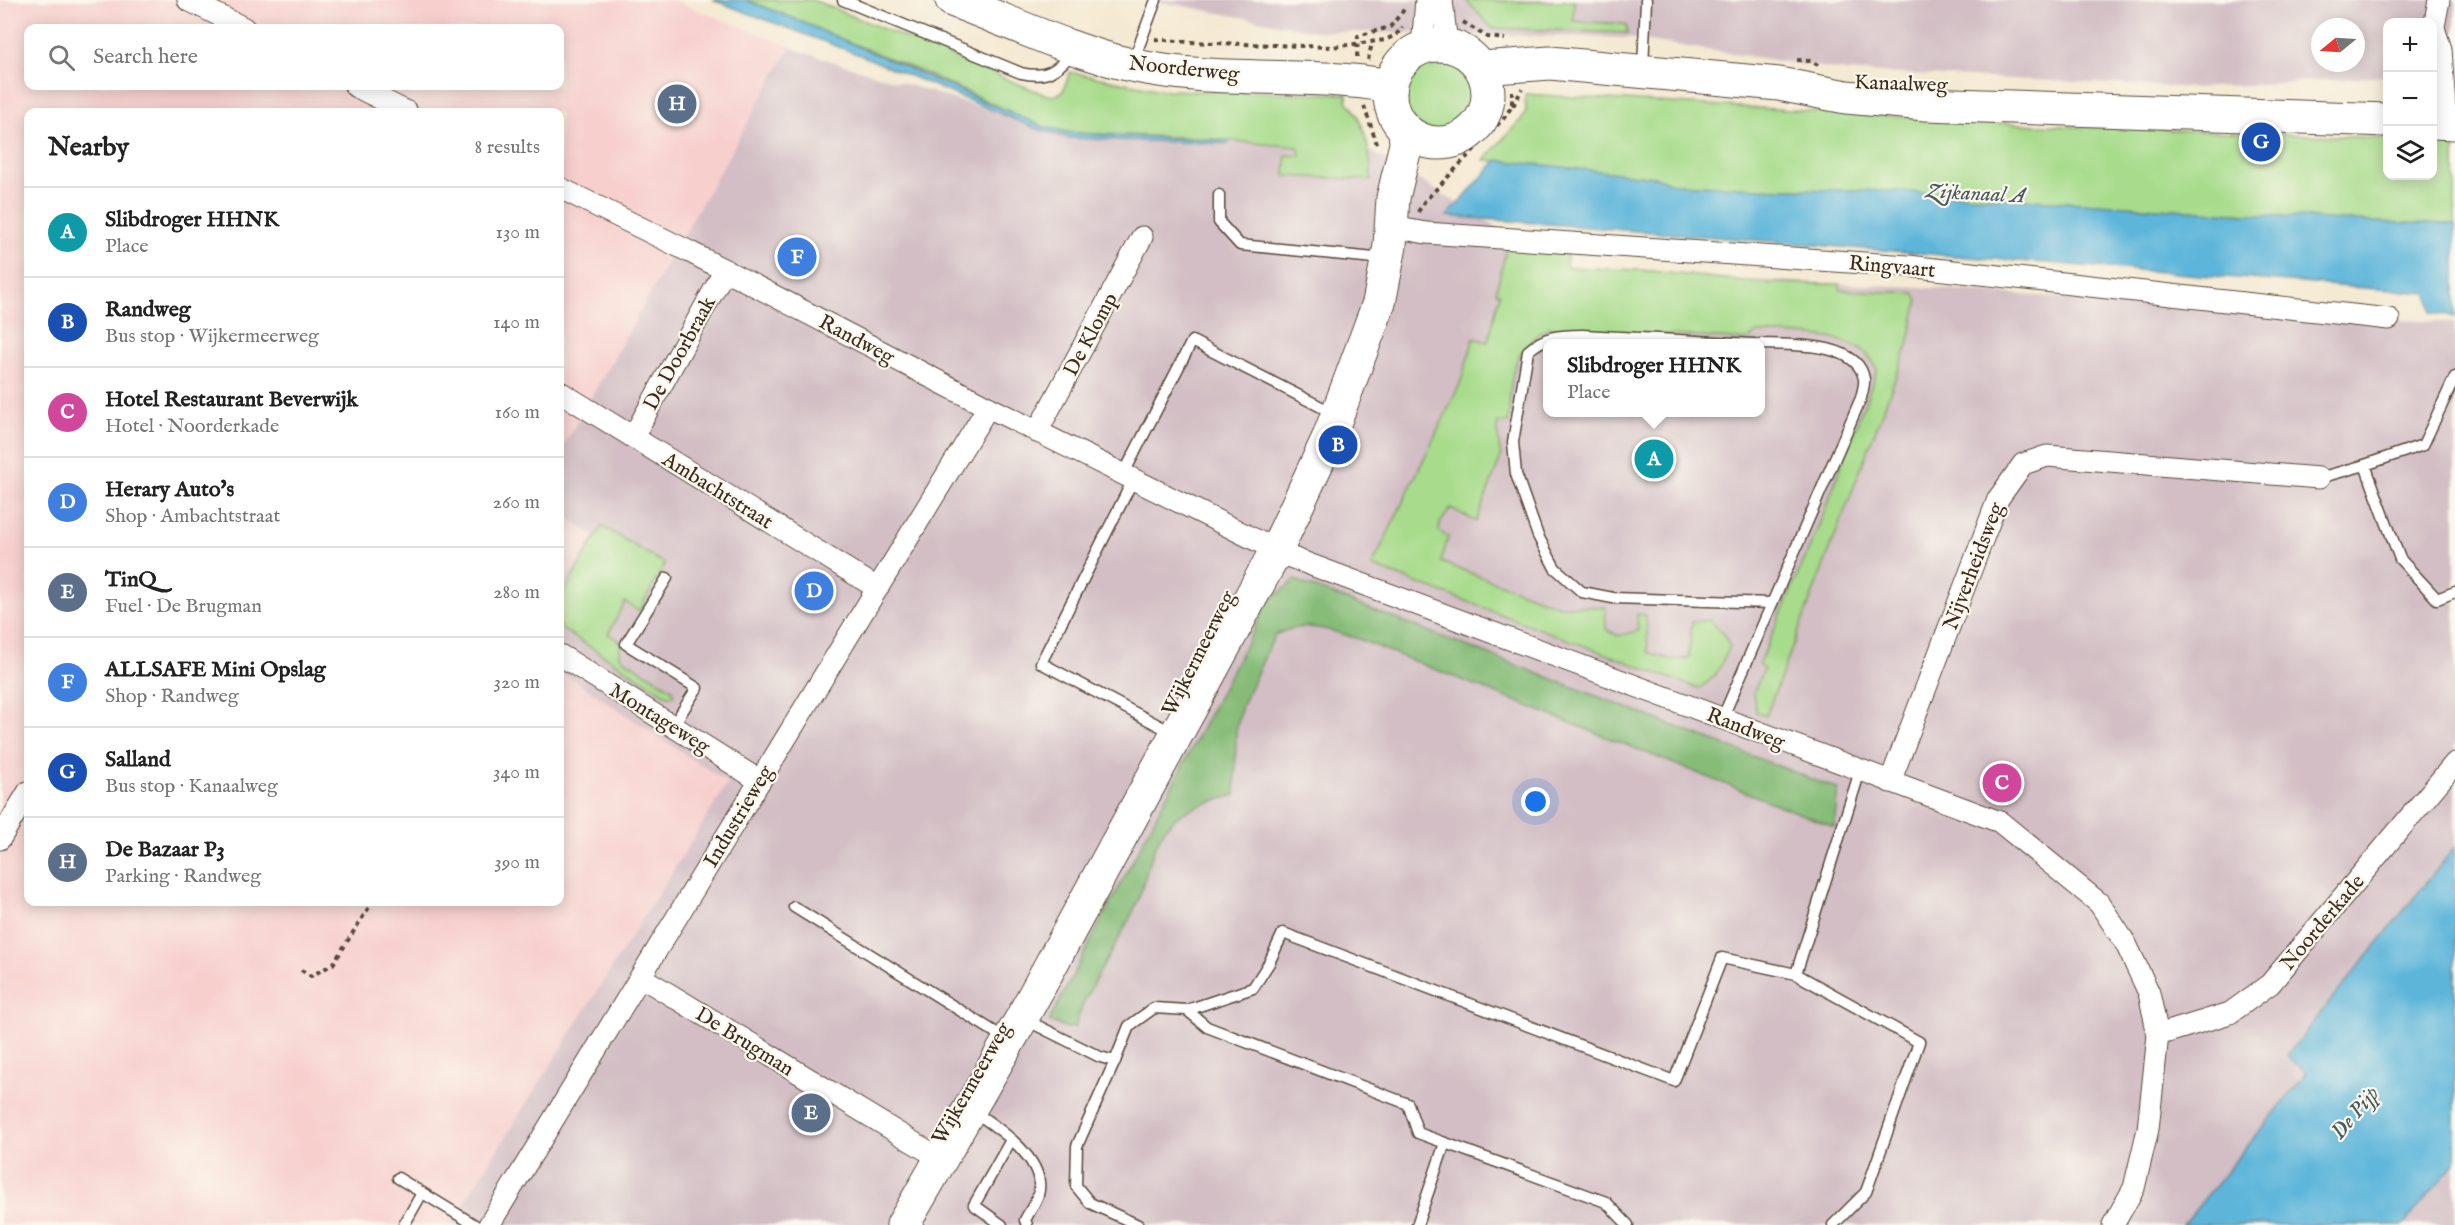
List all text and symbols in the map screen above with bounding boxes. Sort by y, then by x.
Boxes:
north arrow [2311,18,2365,72]
map controls [2383,18,2437,180]
button: + [2383,18,2437,72]
search box [24,24,564,90]
icon: search [45,41,78,74]
text: Search here [93,43,198,71]
street label: Noorderweg [1127,50,1241,89]
street label: Kanaalweg [1854,69,1949,100]
button: − [2383,72,2437,126]
pin: H [658,82,696,126]
pin: G [2242,120,2280,164]
button: layers [2383,126,2437,180]
text: Nearby [48,131,129,164]
text: 8 results [474,135,540,160]
water label: Zijkanaal A [1923,177,2028,211]
text: Slibdroger HHNK [105,206,279,234]
text: A [61,220,74,245]
text: 130 m [495,220,540,245]
text: Place [105,234,148,259]
pin: F [778,234,816,280]
street label: Ringvaart [1847,250,1936,285]
street label: De Klomp [1058,288,1125,381]
street label: De Doorbraak [638,291,723,416]
text: Randweg [105,296,191,324]
street label: Randweg [814,309,899,372]
text: B [61,310,74,335]
text: 140 m [493,310,540,335]
text: Bus stop · Wijkermeerweg [105,324,319,349]
popup [1543,339,1765,417]
text: Slibdroger HHNK [1567,352,1741,380]
text: Place [1567,380,1610,405]
text: Hotel Restaurant Beverwijk [105,386,358,414]
text: C [60,400,75,425]
text: 160 m [494,400,540,425]
text: Hotel · Noorderkade [105,414,279,439]
pin: B [1318,422,1358,468]
pin: A [1634,436,1674,482]
street label: Ambachtstraat [656,446,778,536]
text: Herary Auto's [105,476,234,504]
text: D [59,490,76,515]
text: 260 m [493,490,540,515]
street label: Nijverheidsweg [1938,498,2011,634]
text: Shop · Ambachtstraat [105,504,280,529]
text: TinQ [105,566,157,594]
pin: D [794,568,834,614]
text: E [61,580,74,605]
text: 280 m [493,580,540,605]
street label: Wijkermeerweg [1156,586,1243,721]
text: Fuel · De Brugman [105,594,262,619]
text: ALLSAFE Mini Opslag [105,656,326,684]
text: F [61,670,74,695]
text: 320 m [494,670,540,695]
street label: Montageweg [604,678,715,761]
text: Shop · Randweg [105,684,239,709]
street label: Randweg [1702,702,1789,757]
text: Salland [105,746,171,774]
text: G [60,760,75,785]
text: 340 m [493,760,540,785]
street label: Industrieweg [698,760,781,873]
pin: C [1982,760,2022,806]
text: Bus stop · Kanaalweg [105,774,278,799]
your location [1521,787,1550,816]
text: De Bazaar P3 [105,836,225,864]
text: H [59,850,76,875]
text: 390 m [494,850,540,875]
text: Parking · Randweg [105,864,261,889]
street label: Noorderkade [2275,869,2371,977]
street label: De Brugman [690,1001,799,1083]
street label: Wijkermeerweg [926,1017,1019,1150]
water label: De Pijp [2325,1081,2386,1146]
pin: E [792,1090,830,1136]

